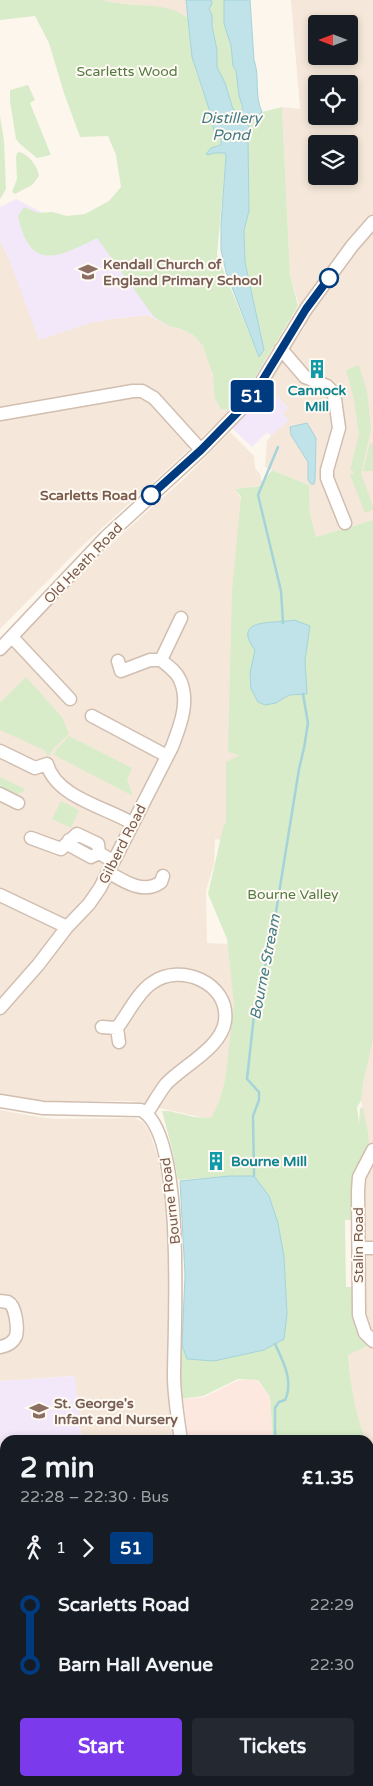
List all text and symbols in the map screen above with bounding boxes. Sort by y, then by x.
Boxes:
north arrow [308,15,358,65]
map controls [308,15,358,185]
park label: Scarletts Wood [76,63,178,80]
button: locate [308,75,358,125]
water label: Distillery Pond [200,109,264,144]
button: layers [308,135,358,185]
place label: Kendall Church of England Primary School [103,256,262,289]
school or university icon: Kendall Church of England Primary School [77,261,99,283]
unlabelled marker [319,268,339,288]
building icon: Cannock Mill [306,358,328,380]
line badge: 51 [230,380,274,412]
place label: Cannock Mill [288,382,346,415]
text: 51 [241,385,263,407]
marker: Scarletts Road [141,485,161,505]
place label: Scarletts Road [40,487,137,504]
street label: Old Heath Road [40,519,126,607]
street label: Gilberd Road [95,802,150,887]
park label: Bourne Valley [247,886,339,903]
water label: Bourne Stream [246,912,284,1021]
building icon: Bourne Mill [205,1150,227,1172]
place label: Bourne Mill [231,1153,307,1170]
street label: Bourne Road [157,1157,184,1245]
street label: Stalin Road [350,1207,367,1283]
place label: St. George's Infant and Nursery [54,1395,178,1428]
school or university icon: St. George's Infant and Nursery [28,1400,50,1422]
text: 2 min [20,1451,95,1485]
text: £1.35 [302,1467,354,1489]
text: 22:28 – 22:30 · Bus [20,1487,169,1507]
icon: walk [20,1534,48,1562]
icon: forward [74,1534,102,1562]
text: 51 [120,1537,143,1559]
text: 1 [56,1538,66,1558]
text: Scarletts Road [58,1594,190,1616]
text: 22:29 [310,1595,354,1615]
text: Barn Hall Avenue [58,1654,213,1676]
text: 22:30 [310,1655,354,1675]
button: Start [20,1718,182,1776]
button: Tickets [192,1718,354,1776]

